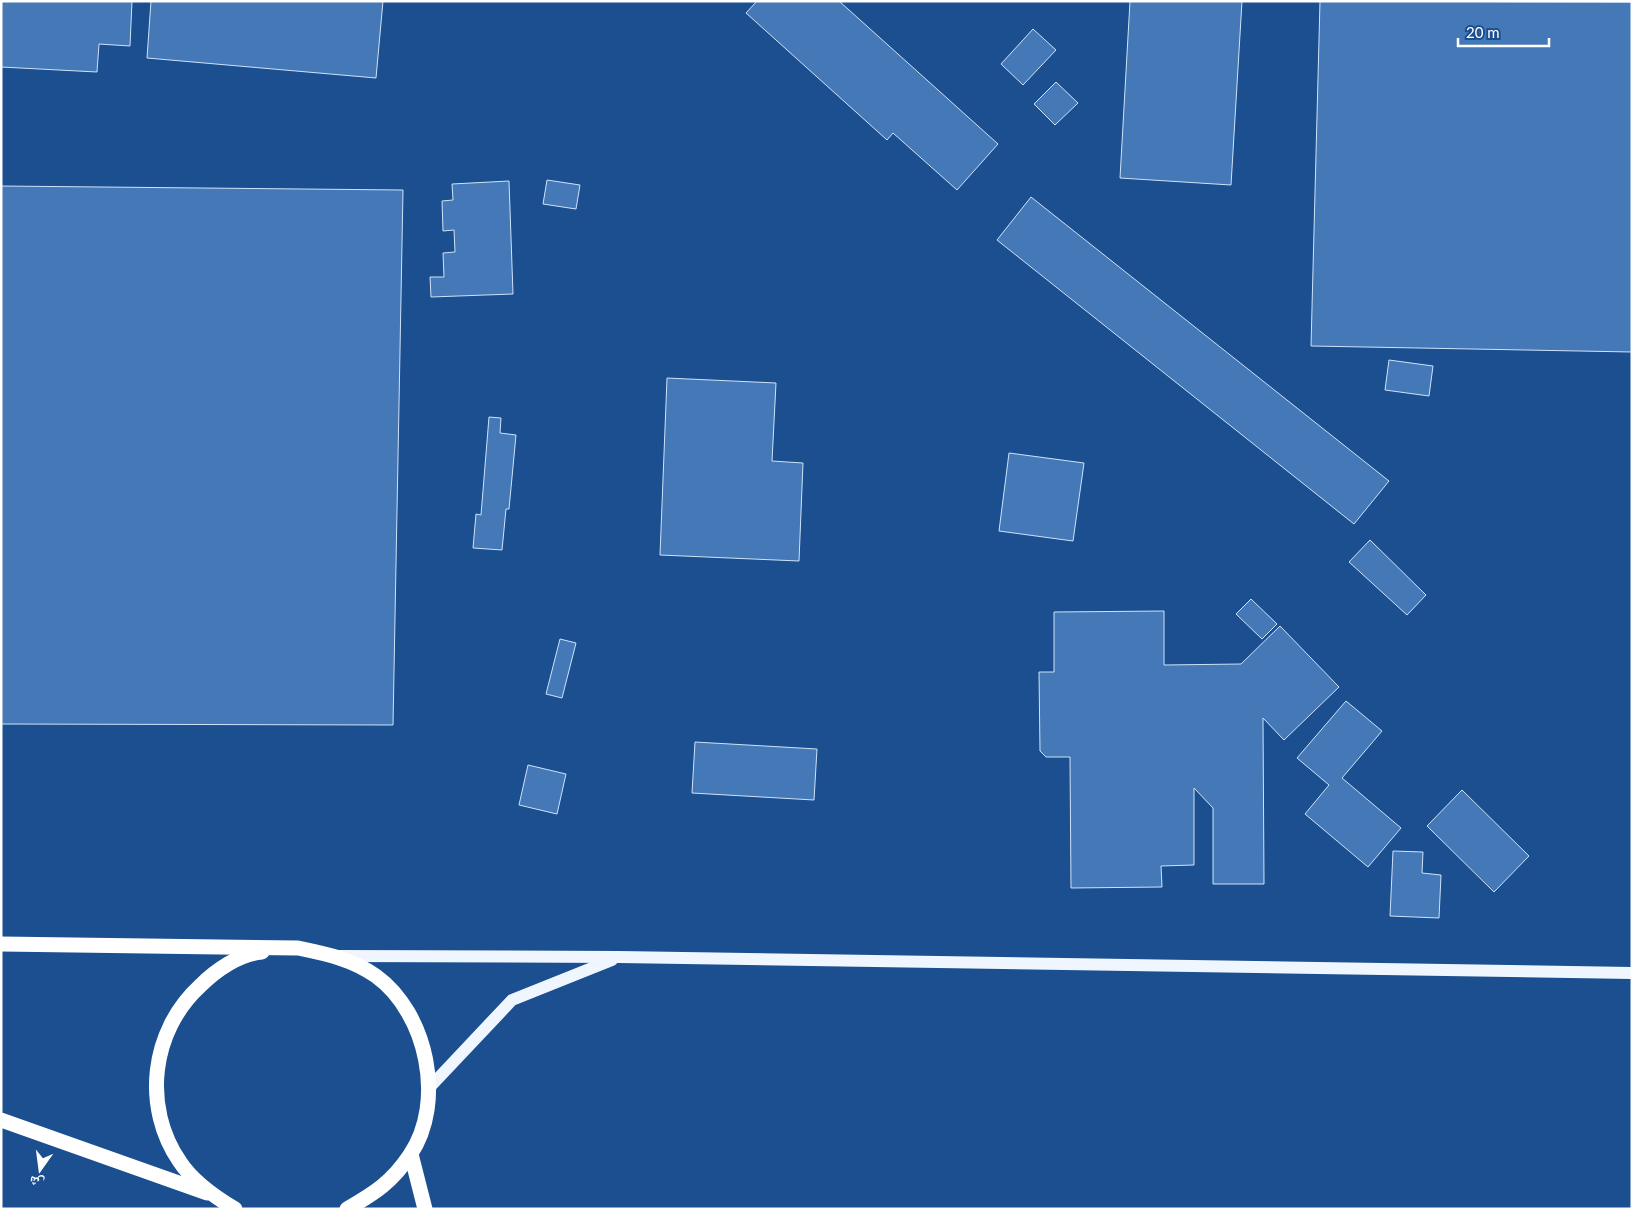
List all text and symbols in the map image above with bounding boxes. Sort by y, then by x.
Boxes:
scale bar [1458,15,1549,47]
text: 20 m [1466,23,1500,41]
north arrow [15,1145,65,1195]
text: ش [27,1172,46,1193]

